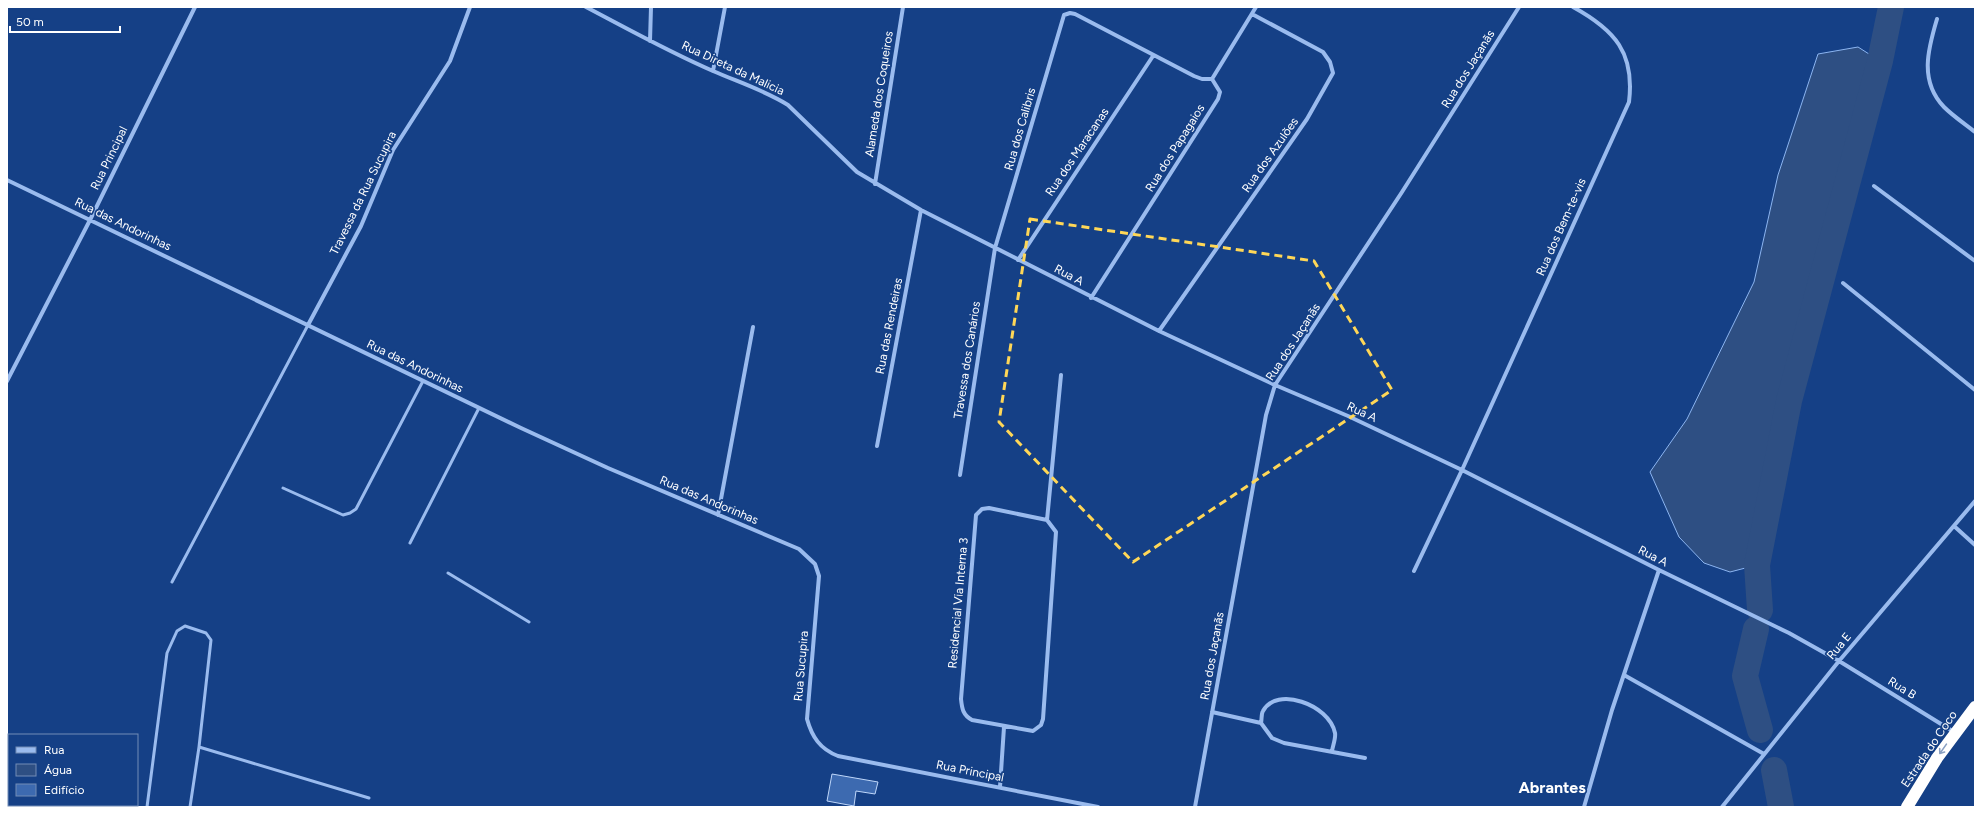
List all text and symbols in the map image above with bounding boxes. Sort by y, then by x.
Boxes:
scale bar [10,8,120,34]
text: 50 m [16,15,44,29]
street label: Rua dos Jaçanãs [1438,27,1498,111]
street label: Alameda dos Coqueiros [862,30,896,158]
street label: Rua Direta da Malicia [679,38,787,98]
street label: Rua dos Calibris [1001,86,1039,172]
street label: Rua dos Papagaios [1142,101,1208,194]
street label: Rua dos Maracanas [1042,105,1112,199]
street label: Rua dos Azulões [1239,114,1301,195]
street label: Rua Principal [88,124,130,192]
street label: Travessa da Rua Sucupira [327,129,399,257]
street label: Rua dos Bem-te-vis [1533,176,1589,278]
street label: Rua das Andorinhas [72,195,174,254]
street label: Rua A [1052,261,1086,289]
street label: Rua das Rendeiras [873,276,905,375]
street label: Travessa dos Canários [951,300,983,420]
street label: Rua dos Jaçanãs [1263,300,1323,383]
street label: Rua das Andorinhas [364,337,466,396]
street label: Rua A [1345,399,1379,425]
street label: Rua das Andorinhas [658,473,761,527]
street label: Residencial Via Interna 3 [945,537,971,669]
street label: Rua A [1636,543,1670,569]
street label: Rua dos Jaçanãs [1197,610,1227,701]
street label: Rua Sucupira [791,630,811,702]
street label: Rua E [1824,630,1854,662]
street label: Rua B [1885,674,1919,702]
street label: Estrada do Coco [1898,708,1960,790]
legend [8,734,138,806]
text: Rua [44,743,64,757]
one-way arrow [1939,744,1947,755]
street label: Rua Principal [935,758,1005,784]
text: Água [44,763,72,777]
district label: Abrantes [1518,778,1586,797]
text: Edifício [44,783,84,797]

